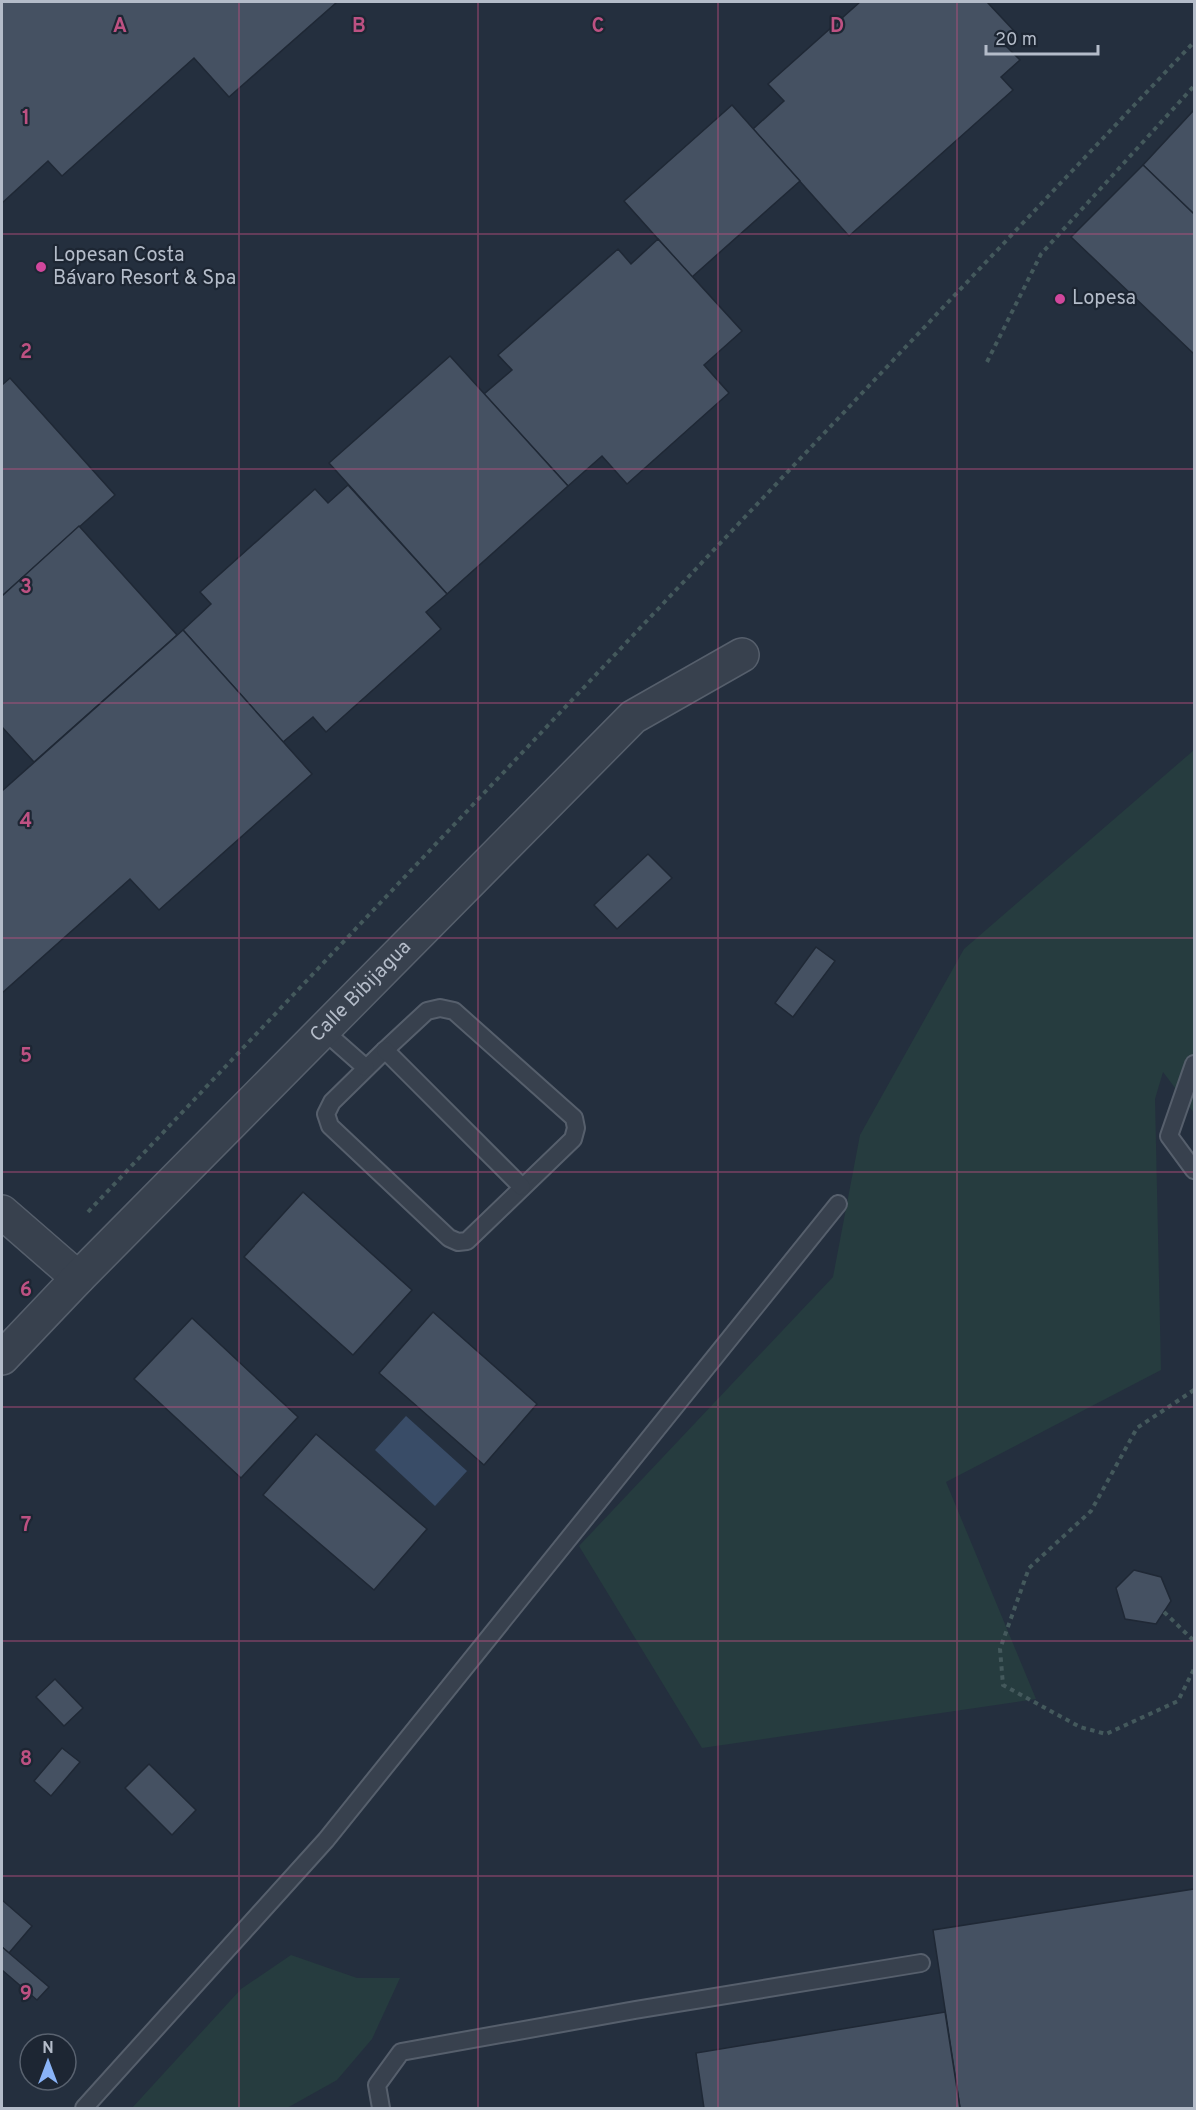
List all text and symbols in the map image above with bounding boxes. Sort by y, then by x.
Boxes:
text: A [113,14,127,40]
text: B [352,14,366,40]
text: C [592,14,604,40]
text: D [830,14,844,40]
scale bar [986,18,1098,56]
text: 20 m [995,29,1037,52]
text: 1 [22,106,30,132]
place label: Lopesan Costa Bávaro Resort & Spa [53,243,236,292]
marker: Lopesan Costa Bávaro Resort & Spa [34,260,48,274]
place label: Lopesa [1072,286,1136,312]
marker: Lopesa [1053,292,1067,306]
text: 2 [20,340,32,366]
text: 3 [20,575,32,601]
text: 4 [20,809,32,835]
street label: Calle Bibijagua [305,935,417,1048]
text: 5 [20,1044,32,1070]
text: 6 [20,1278,32,1304]
text: 7 [21,1513,31,1539]
text: 8 [20,1747,32,1773]
text: 9 [20,1982,32,2008]
north arrow [18,2032,78,2092]
text: N [42,2039,54,2059]

